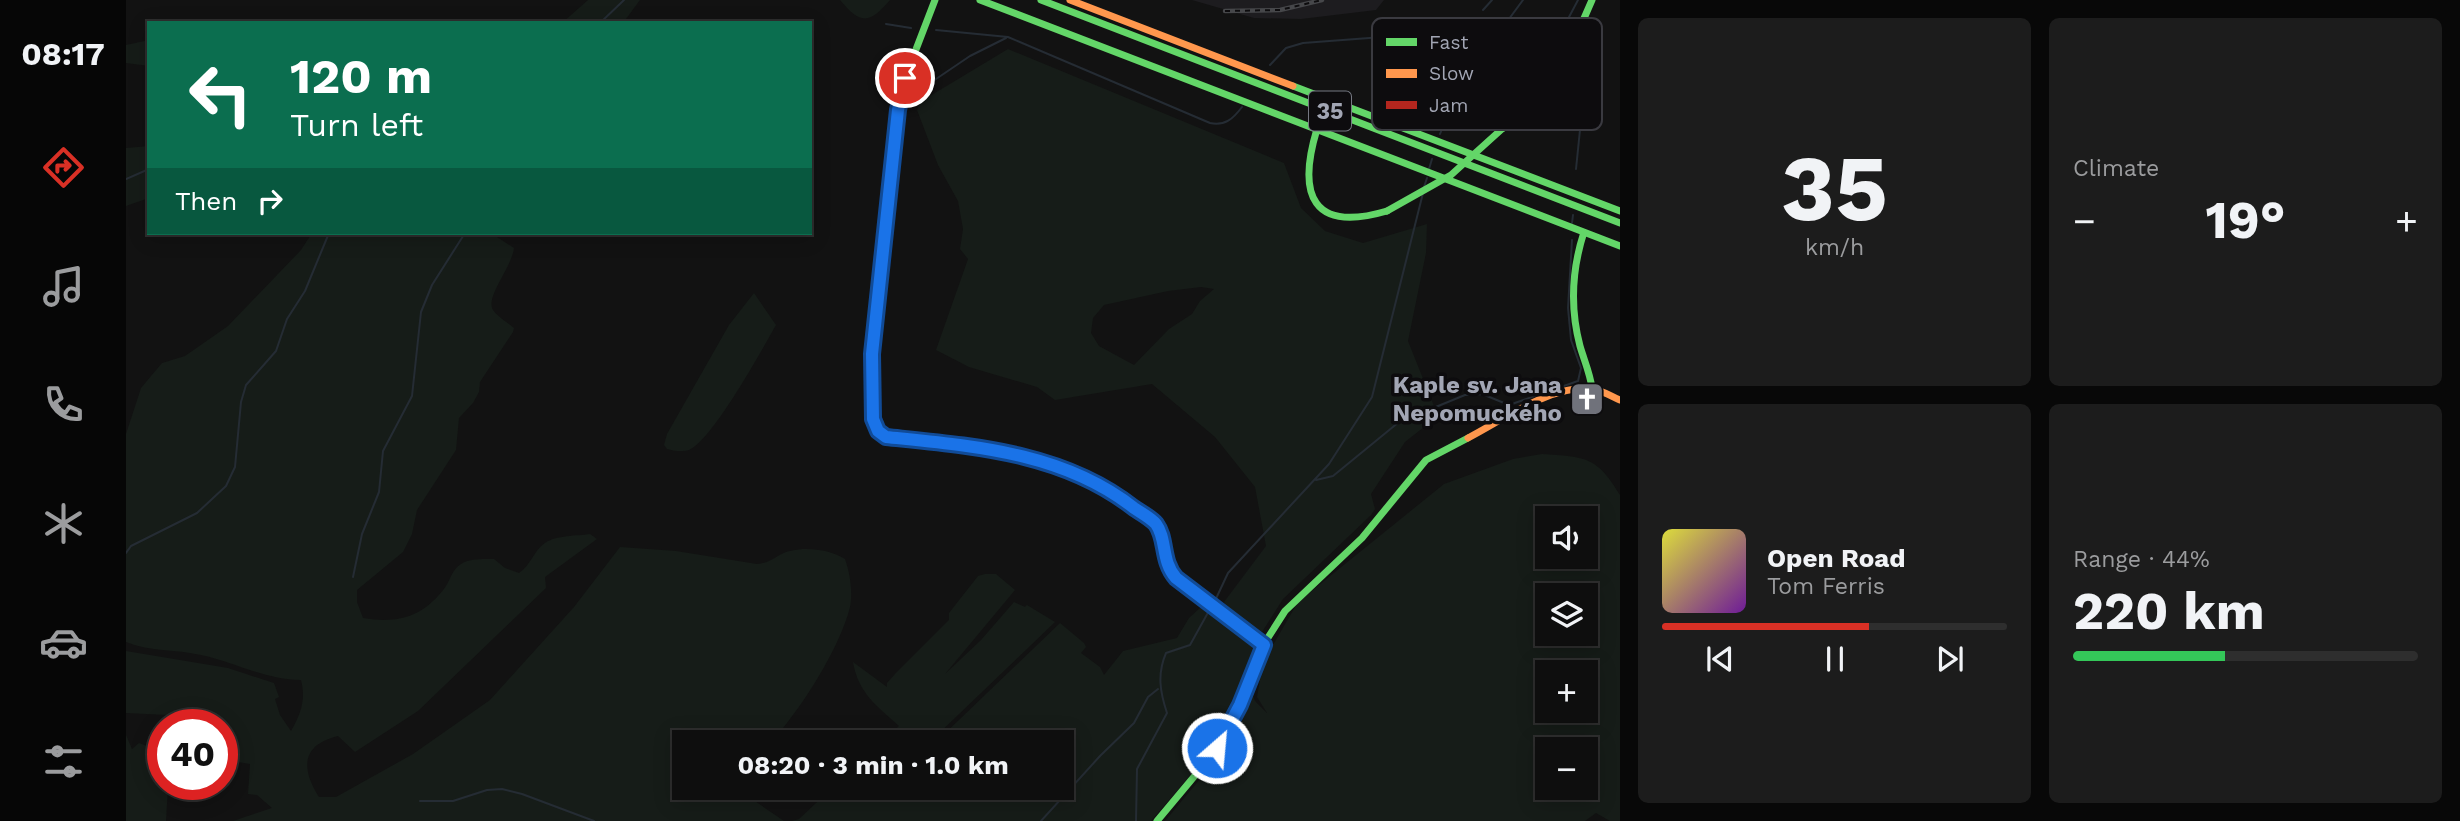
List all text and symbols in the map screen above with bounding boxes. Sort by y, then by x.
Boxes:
legend [1372,18,1602,130]
text: Fast [1429,31,1468,54]
text: 08:17 [21,35,105,73]
text: 120 m [290,47,432,105]
pin [875,48,935,108]
icon: left [175,49,266,140]
icon: arrive [886,59,924,97]
text: Slow [1429,62,1474,85]
road number: 35 [1309,92,1351,130]
text: Jam [1429,94,1468,117]
text: Turn left [290,106,423,144]
text: 35 [1781,135,1888,242]
icon: directions [39,143,88,192]
text: Climate [2073,155,2159,182]
icon: right [251,182,289,220]
text: Then [175,186,237,216]
text: 19° [2205,190,2286,251]
text: − [2073,199,2096,243]
text: + [2395,199,2418,243]
text: km/h [1805,234,1864,261]
icon: music [39,262,88,311]
place label: Kaple sv. Jana Nepomuckého [1392,371,1562,427]
icon: phone [39,380,88,429]
church icon: Kaple sv. Jana Nepomuckého [1568,380,1606,418]
icon: climate [39,499,88,548]
map controls [1535,506,1598,800]
button: sound [1535,506,1598,569]
text: Open Road [1767,543,1905,573]
text: Range · 44% [2073,546,2210,573]
text: Tom Ferris [1767,573,1885,600]
text: 220 km [2073,581,2265,642]
button: layers [1535,583,1598,646]
icon: car [39,618,88,667]
icon: previous [1701,640,1739,678]
icon: pause [1816,640,1854,678]
icon: next [1931,640,1969,678]
button: + [1535,660,1598,723]
speed limit sign: 40 [147,709,238,800]
position arrow [1180,711,1254,785]
icon: filters [39,737,88,786]
button: − [1535,737,1598,800]
text: 08:20 · 3 min · 1.0 km [737,750,1009,780]

